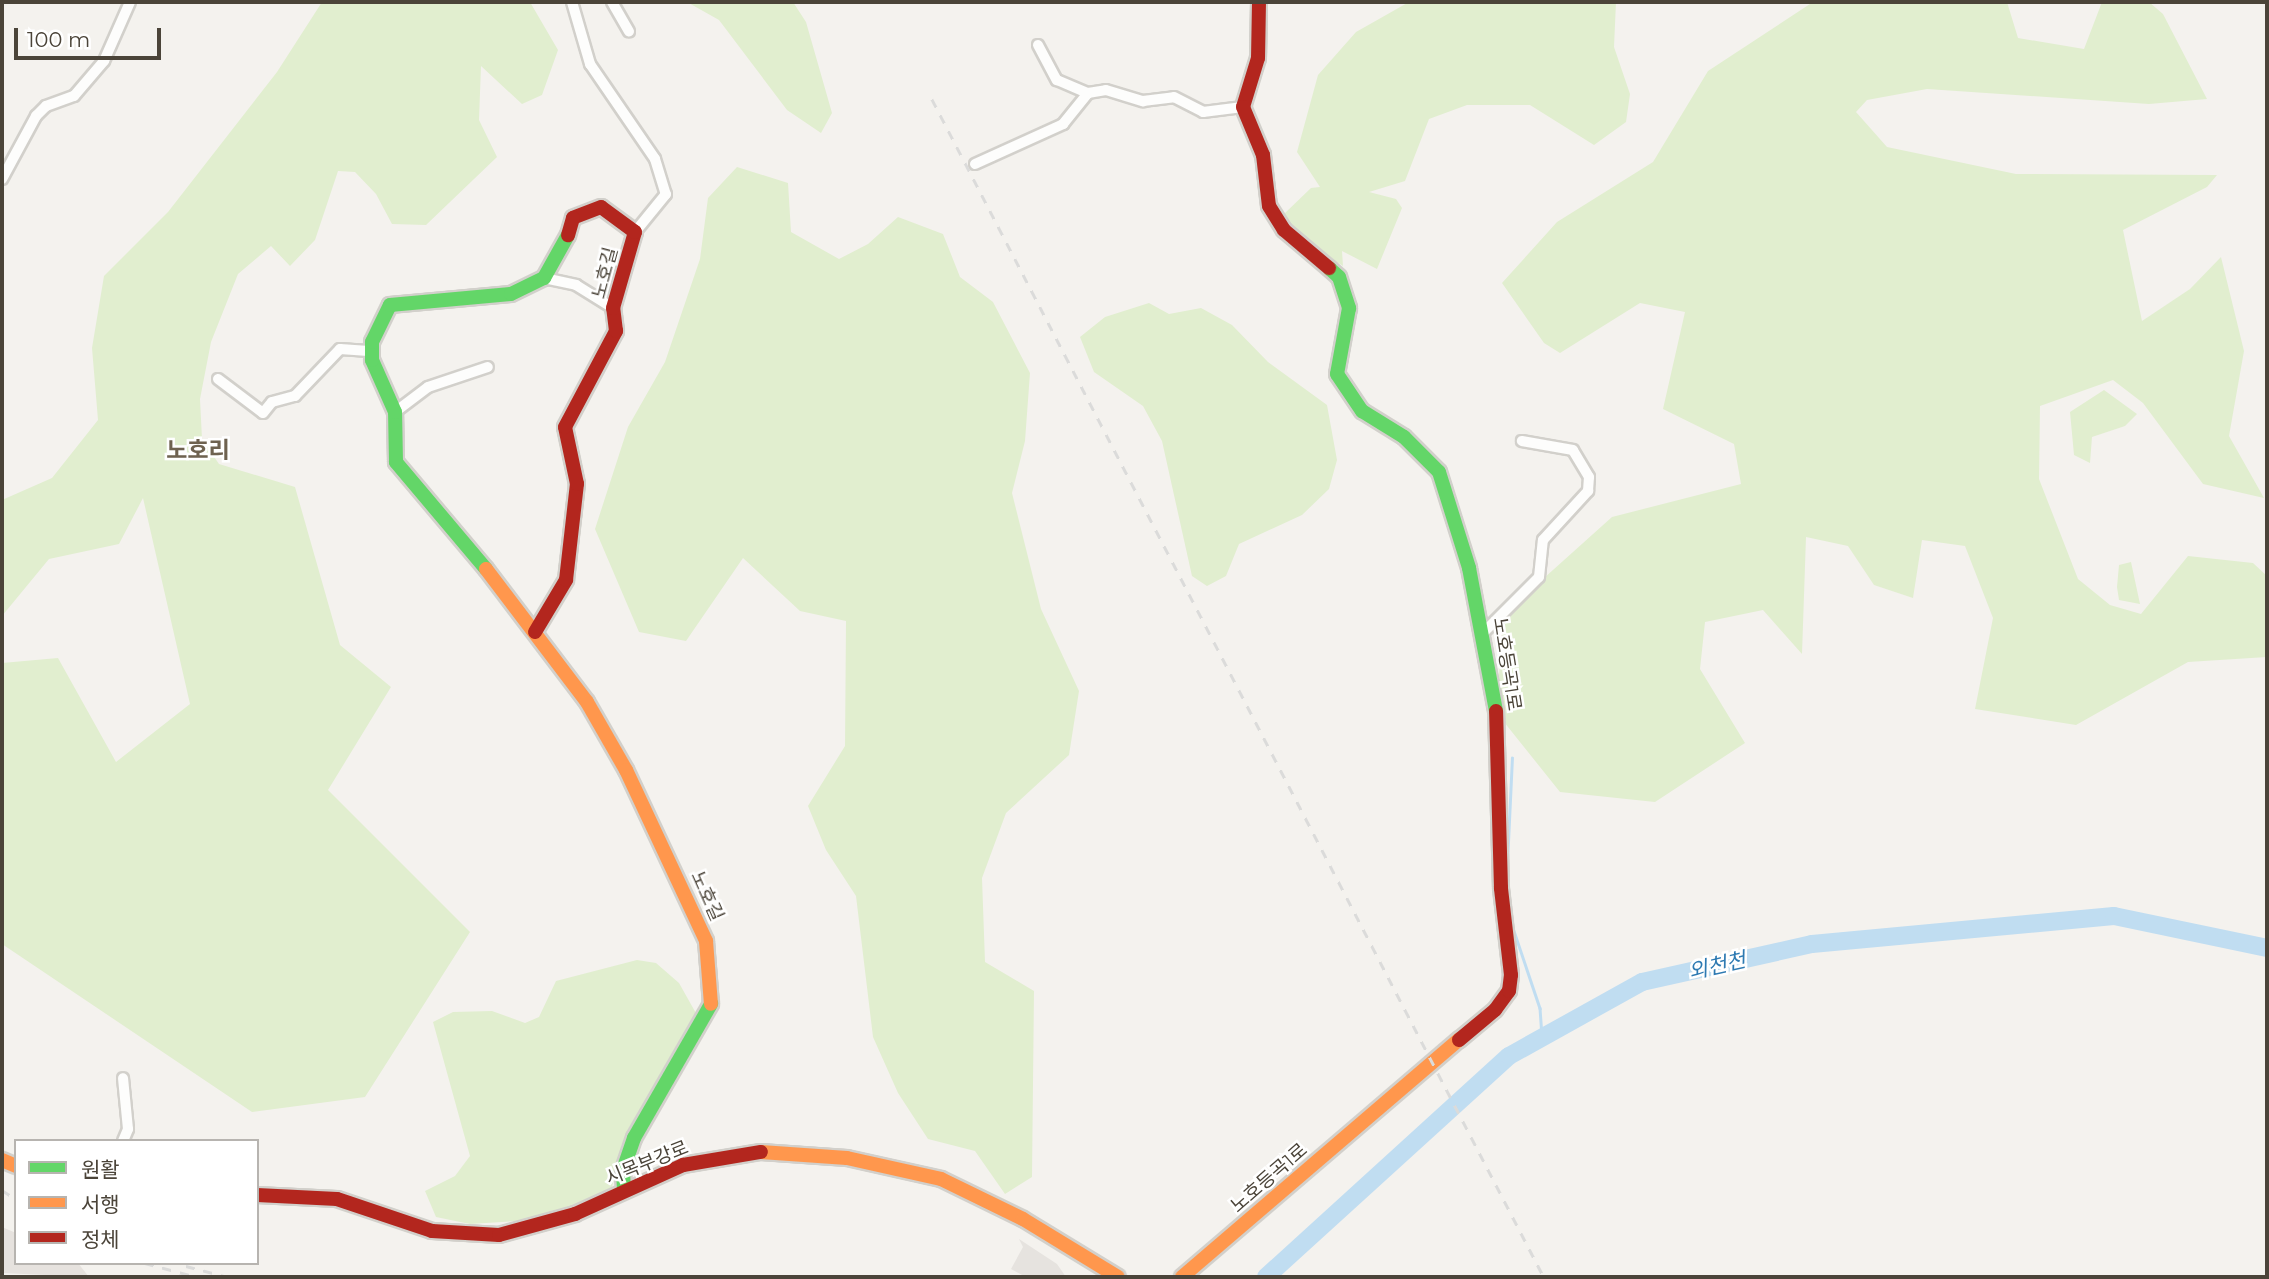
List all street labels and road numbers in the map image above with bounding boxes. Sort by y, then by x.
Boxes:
street label: 노호길 [587,245,623,301]
street label: 노호등곡1로 [1488,616,1526,712]
street label: 노호길 [686,867,728,925]
street label: 시목부강로 [602,1136,692,1190]
street label: 노호등곡1로 [1226,1138,1312,1218]

